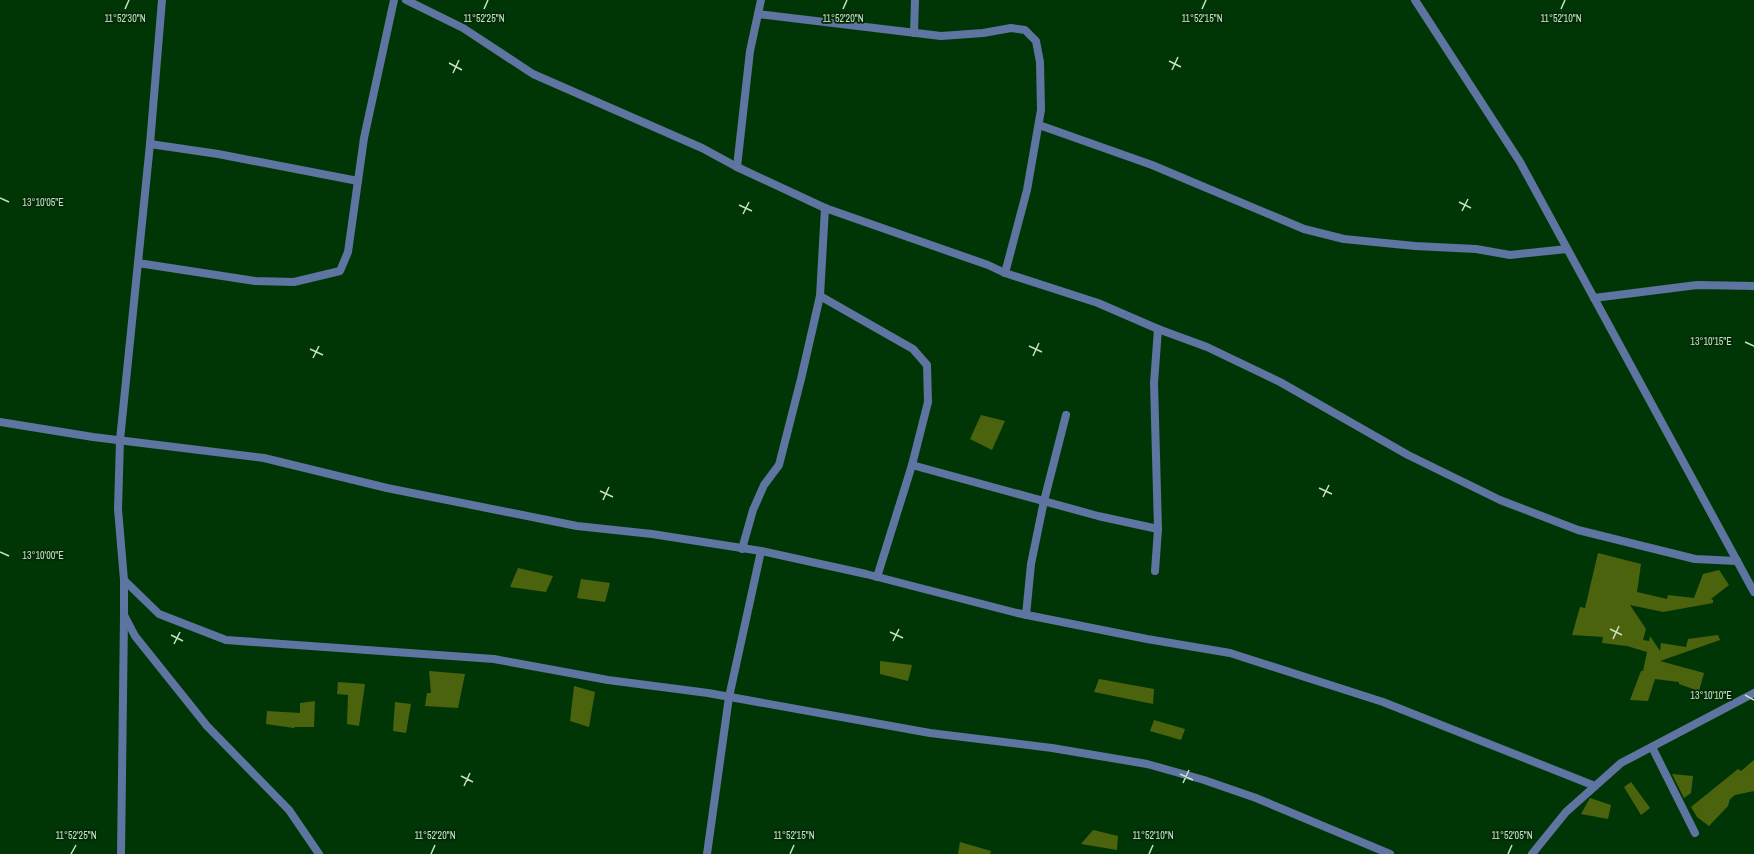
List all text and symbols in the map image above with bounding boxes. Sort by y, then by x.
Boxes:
text: 11°52'30"N [104,12,146,25]
text: 11°52'25"N [463,12,505,25]
text: 11°52'20"N [822,12,864,25]
text: 11°52'15"N [1181,12,1223,25]
text: 11°52'10"N [1540,12,1582,25]
text: 13°10'05"E [22,196,64,209]
text: 13°10'15"E [1690,335,1732,348]
text: 13°10'00"E [22,549,64,562]
text: 13°10'10"E [1690,689,1732,702]
text: 11°52'25"N [55,829,97,842]
text: 11°52'20"N [414,829,456,842]
text: 11°52'15"N [773,829,815,842]
text: 11°52'10"N [1132,829,1174,842]
text: 11°52'05"N [1491,829,1533,842]

